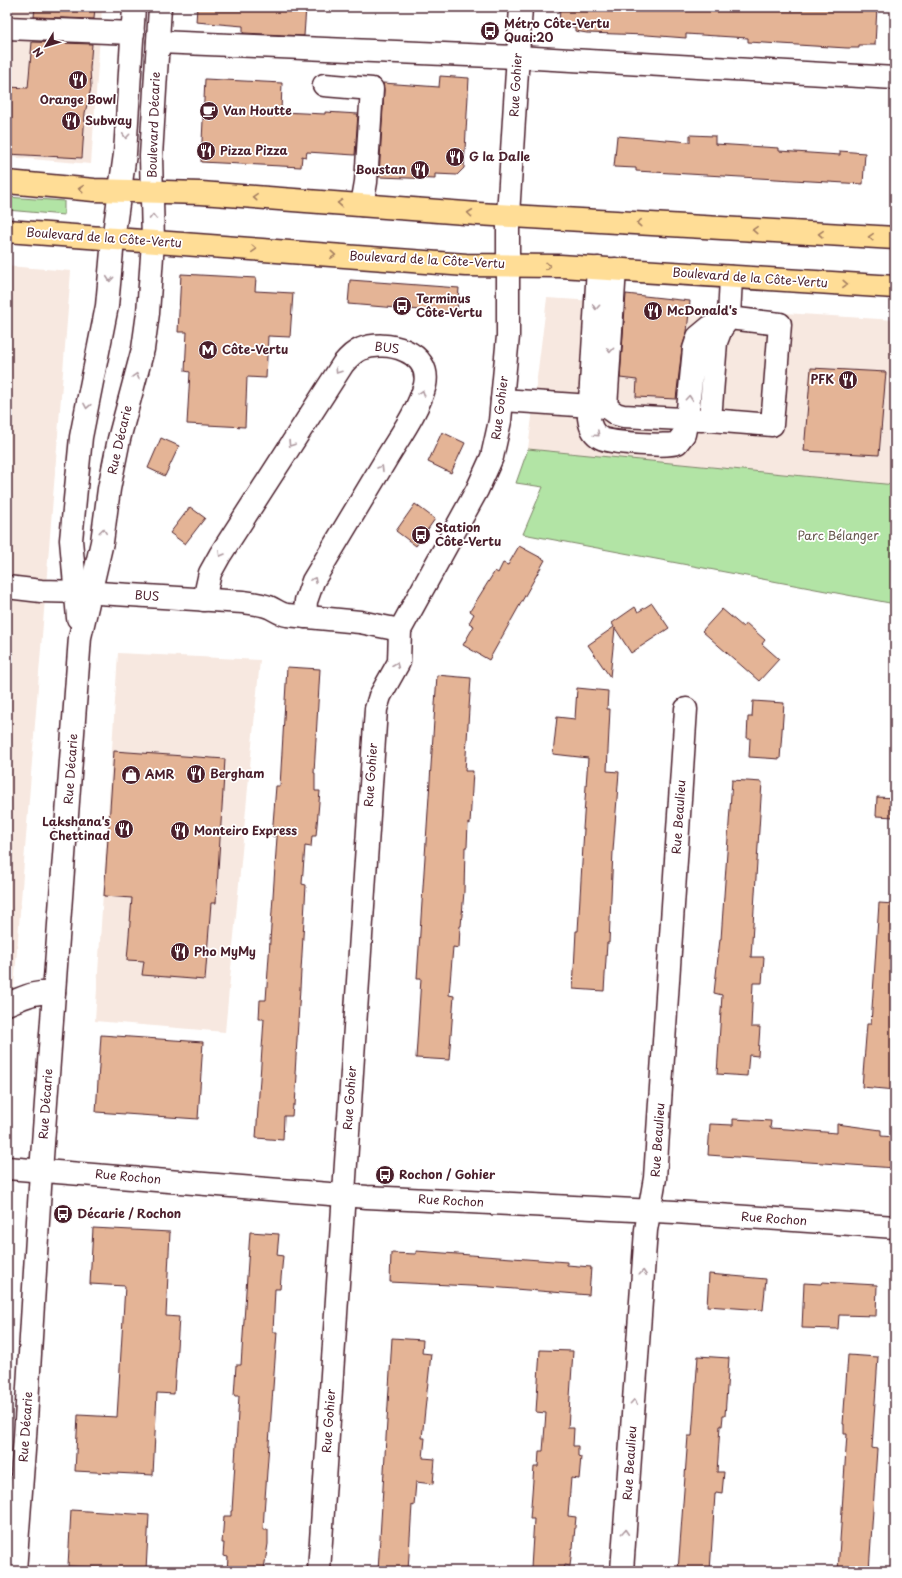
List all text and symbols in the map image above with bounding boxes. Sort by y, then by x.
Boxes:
place label: Métro Côte-Vertu Quai:20 [504,14,610,46]
bus stop icon: Métro Côte-Vertu Quai:20 [479,20,501,42]
north arrow [26,26,66,66]
text: N [28,44,47,61]
street label: Rue Gohier [504,52,526,117]
restaurant icon: Orange Bowl [67,69,89,91]
street label: Boulevard Décarie [142,71,164,178]
place label: Orange Bowl [40,90,117,108]
cafe icon: Van Houtte [198,100,220,122]
place label: Van Houtte [223,101,292,119]
restaurant icon: Subway [60,110,82,132]
place label: Subway [85,111,132,129]
one-way arrow [122,133,131,139]
restaurant icon: Pizza Pizza [195,140,217,162]
place label: Pizza Pizza [220,141,288,159]
restaurant icon: G la Dalle [444,146,466,168]
place label: G la Dalle [469,147,531,165]
restaurant icon: Boustan [409,159,431,181]
place label: Boustan [356,160,406,178]
one-way arrow [78,185,84,194]
one-way arrow [252,192,258,201]
one-way arrow [337,199,343,208]
one-way arrow [467,208,473,217]
one-way arrow [149,214,157,220]
one-way arrow [636,218,642,227]
street label: Boulevard de la Côte-Vertu [26,223,182,251]
one-way arrow [752,226,758,234]
one-way arrow [818,230,824,238]
one-way arrow [868,233,874,241]
one-way arrow [251,245,257,254]
street label: Boulevard de la Côte-Vertu [349,246,505,272]
one-way arrow [330,251,336,260]
one-way arrow [545,261,551,270]
street label: Boulevard de la Côte-Vertu [672,263,828,291]
one-way arrow [106,276,115,282]
one-way arrow [842,279,848,288]
place label: Terminus Côte-Vertu [416,289,482,321]
bus stop icon: Terminus Côte-Vertu [391,295,413,317]
restaurant icon: McDonald's [642,300,664,322]
place label: McDonald's [667,301,737,319]
one-way arrow [592,304,600,310]
street label: BUS [374,337,400,357]
metro station icon: Côte-Vertu [197,339,219,361]
place label: Côte-Vertu [222,340,288,358]
one-way arrow [606,347,615,353]
one-way arrow [336,367,343,374]
restaurant icon: PFK [837,369,859,391]
place label: PFK [810,370,834,388]
one-way arrow [131,373,140,380]
street label: Rue Gohier [486,374,512,441]
one-way arrow [417,390,426,397]
one-way arrow [685,395,694,401]
one-way arrow [83,403,91,410]
street label: Rue Décarie [102,403,136,476]
one-way arrow [593,430,600,437]
one-way arrow [288,440,295,447]
one-way arrow [376,465,384,472]
place label: Station Côte-Vertu [435,518,501,550]
bus stop icon: Station Côte-Vertu [410,524,432,546]
park label: Parc Bélanger [797,526,879,544]
one-way arrow [98,528,107,535]
one-way arrow [218,550,225,557]
one-way arrow [310,577,317,584]
street label: BUS [134,585,160,605]
one-way arrow [392,662,400,669]
street label: Rue Décarie [59,733,81,805]
street label: Rue Gohier [359,742,381,808]
restaurant icon: Bergham [185,763,207,785]
shop icon: AMR [120,764,142,786]
place label: Bergham [210,764,265,782]
place label: AMR [145,765,174,783]
street label: Rue Beaulieu [666,779,690,855]
place label: Lakshana's Chettinad [42,812,110,844]
restaurant icon: Lakshana's Chettinad [113,818,135,840]
restaurant icon: Monteiro Express [169,820,191,842]
place label: Monteiro Express [194,821,297,839]
restaurant icon: Pho MyMy [169,941,191,963]
place label: Pho MyMy [194,942,256,960]
street label: Rue Gohier [338,1065,360,1131]
street label: Rue Décarie [34,1068,56,1140]
street label: Rue Beaulieu [645,1102,669,1178]
street label: Rue Rochon [94,1164,162,1188]
bus stop icon: Rochon / Gohier [374,1164,396,1186]
place label: Rochon / Gohier [399,1165,496,1183]
street label: Rue Rochon [418,1189,485,1211]
bus stop icon: Décarie / Rochon [52,1203,74,1225]
place label: Décarie / Rochon [77,1204,181,1222]
street label: Rue Rochon [740,1207,808,1229]
one-way arrow [639,1270,648,1276]
street label: Rue Gohier [317,1388,339,1454]
street label: Rue Décarie [14,1391,36,1463]
one-way arrow [630,1399,639,1405]
street label: Rue Beaulieu [617,1425,641,1501]
one-way arrow [621,1529,629,1535]

